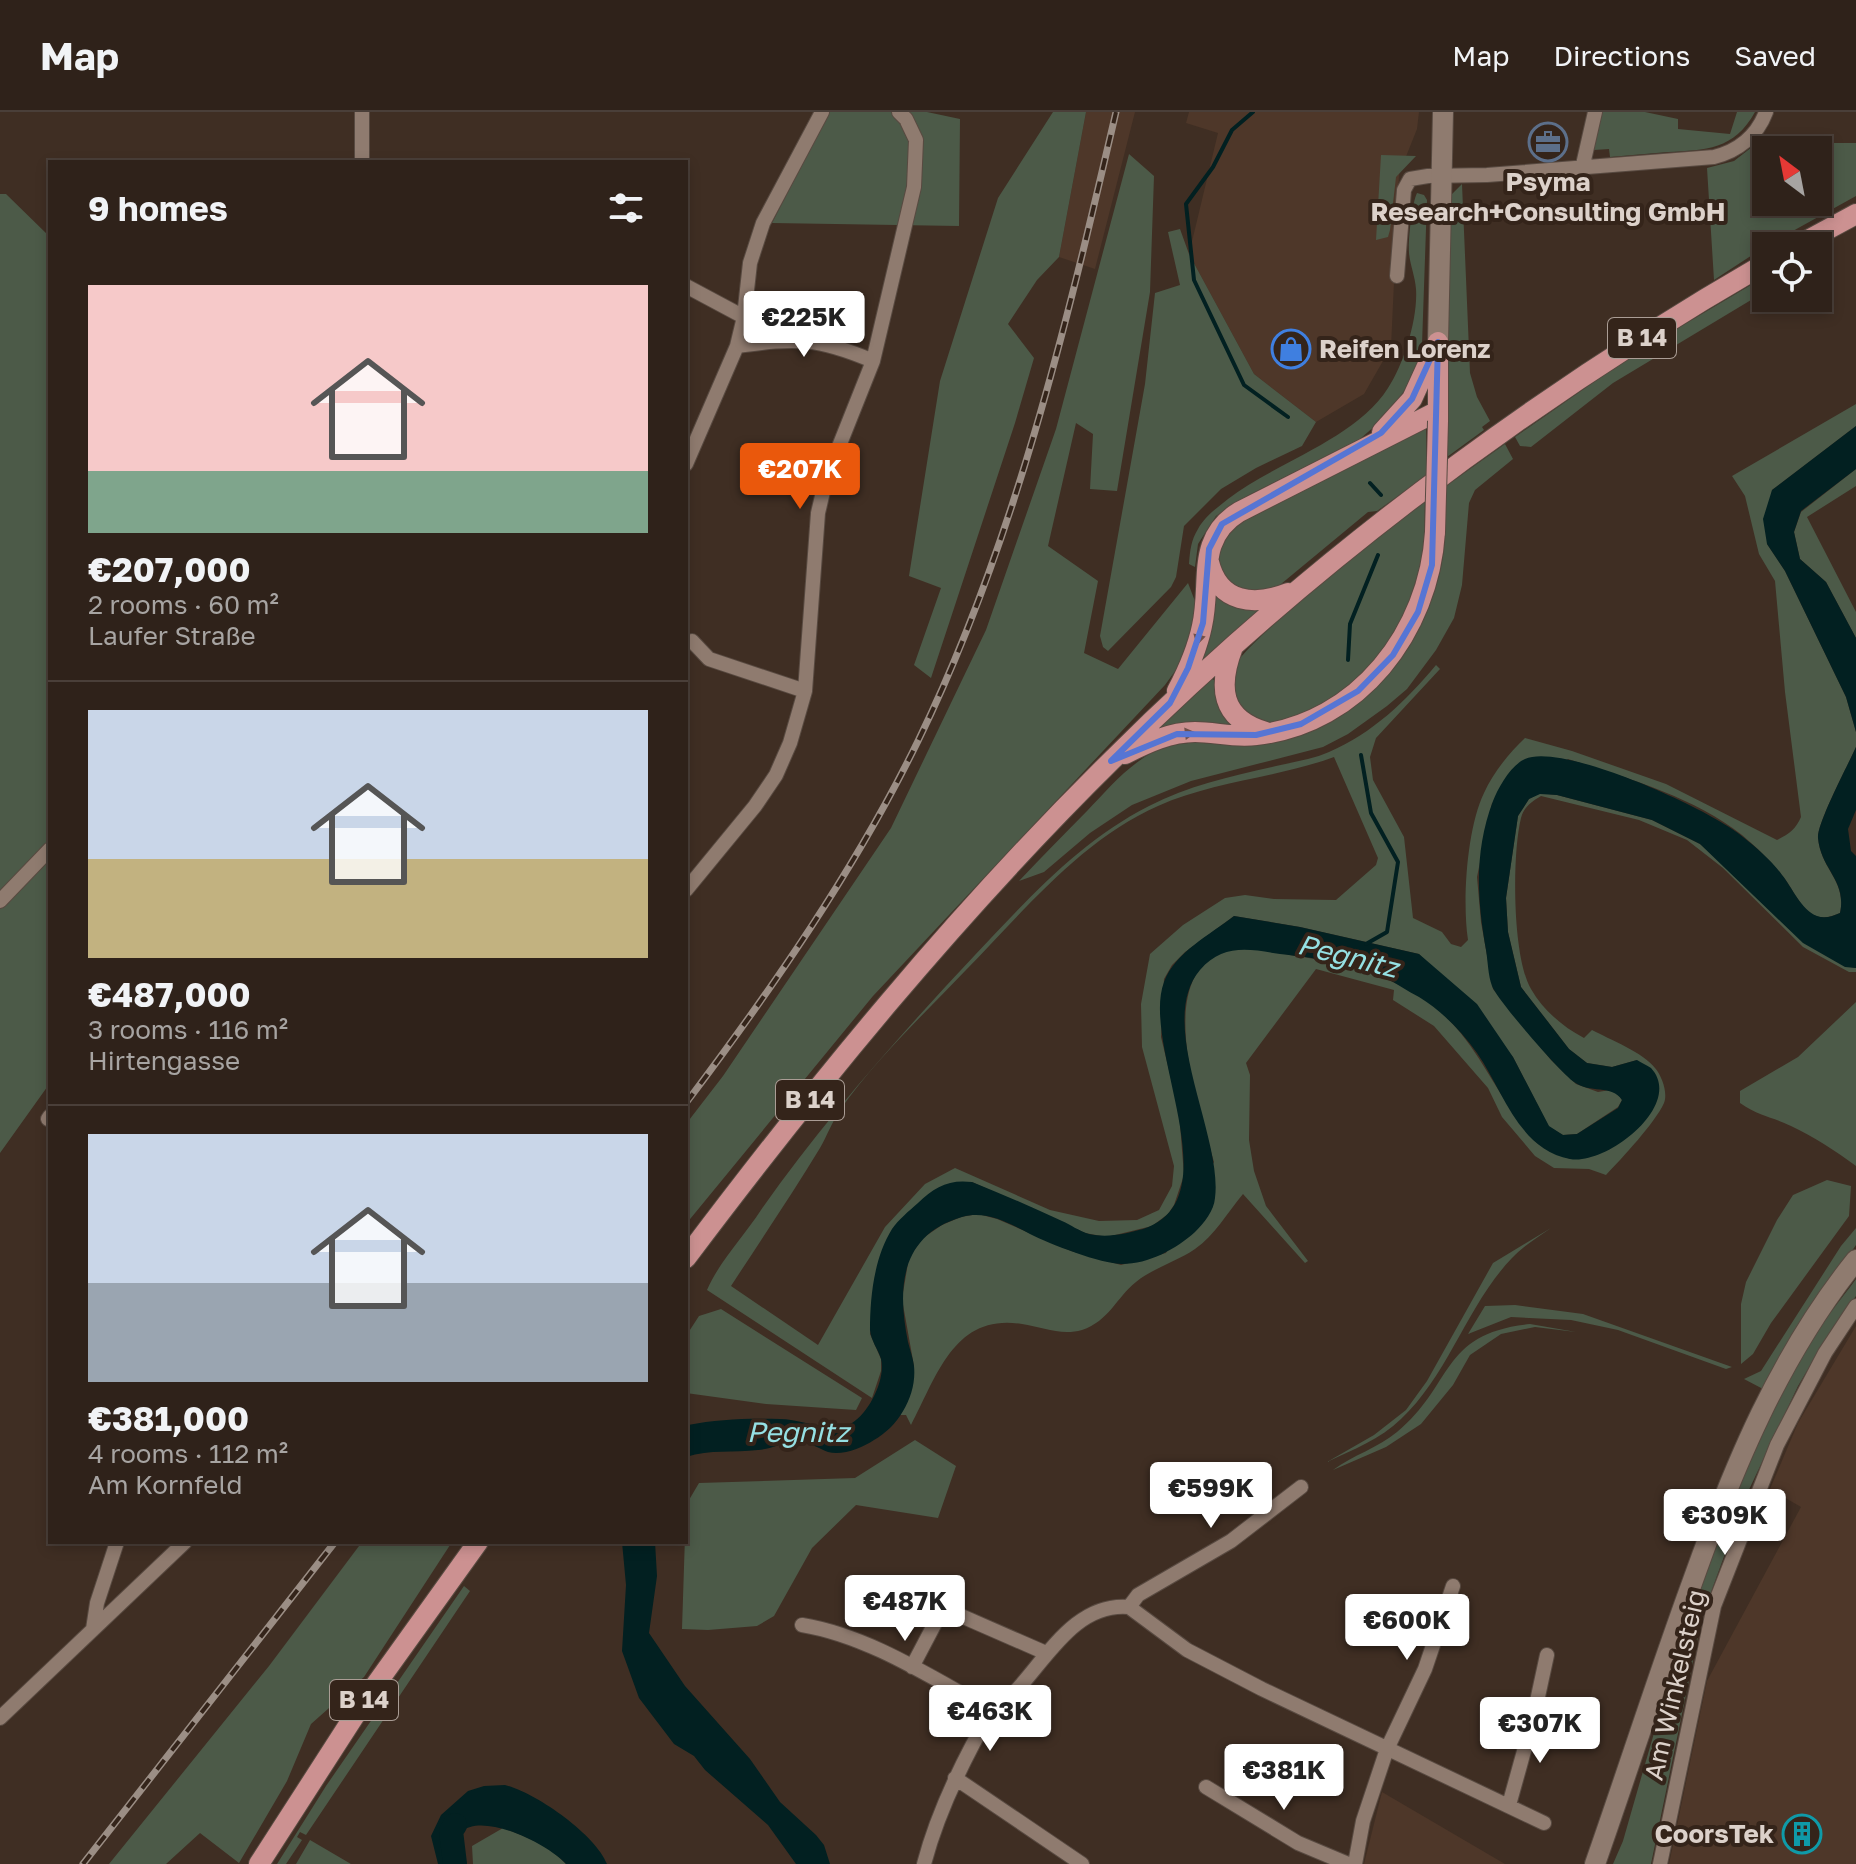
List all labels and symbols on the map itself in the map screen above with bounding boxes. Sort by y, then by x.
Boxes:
office icon: Psyma Research+Consulting GmbH [1527,121,1569,163]
north arrow [1752,136,1832,216]
place label: Psyma Research+Consulting GmbH [1371,166,1725,227]
pin: €225K [748,291,860,359]
road number: B 14 [1608,318,1676,358]
shop icon: Reifen Lorenz [1270,328,1312,370]
place label: Reifen Lorenz [1319,333,1491,364]
pin: €207K [744,443,856,511]
one-way arrow [1194,620,1206,645]
one-way arrow [1171,727,1196,740]
water label: Pegnitz [1295,927,1404,985]
road number: B 14 [776,1080,844,1120]
water label: Pegnitz [747,1415,852,1448]
pin: €599K [1155,1462,1267,1530]
pin: €309K [1669,1489,1781,1557]
pin: €487K [849,1575,961,1643]
street label: Am Winkelsteig [1638,1587,1712,1783]
pin: €600K [1351,1594,1463,1662]
road number: B 14 [330,1680,398,1720]
pin: €463K [934,1685,1046,1753]
pin: €307K [1484,1697,1596,1765]
pin: €381K [1228,1744,1340,1812]
building icon: CoorsTek [1781,1813,1823,1855]
place label: CoorsTek [1654,1818,1774,1849]

